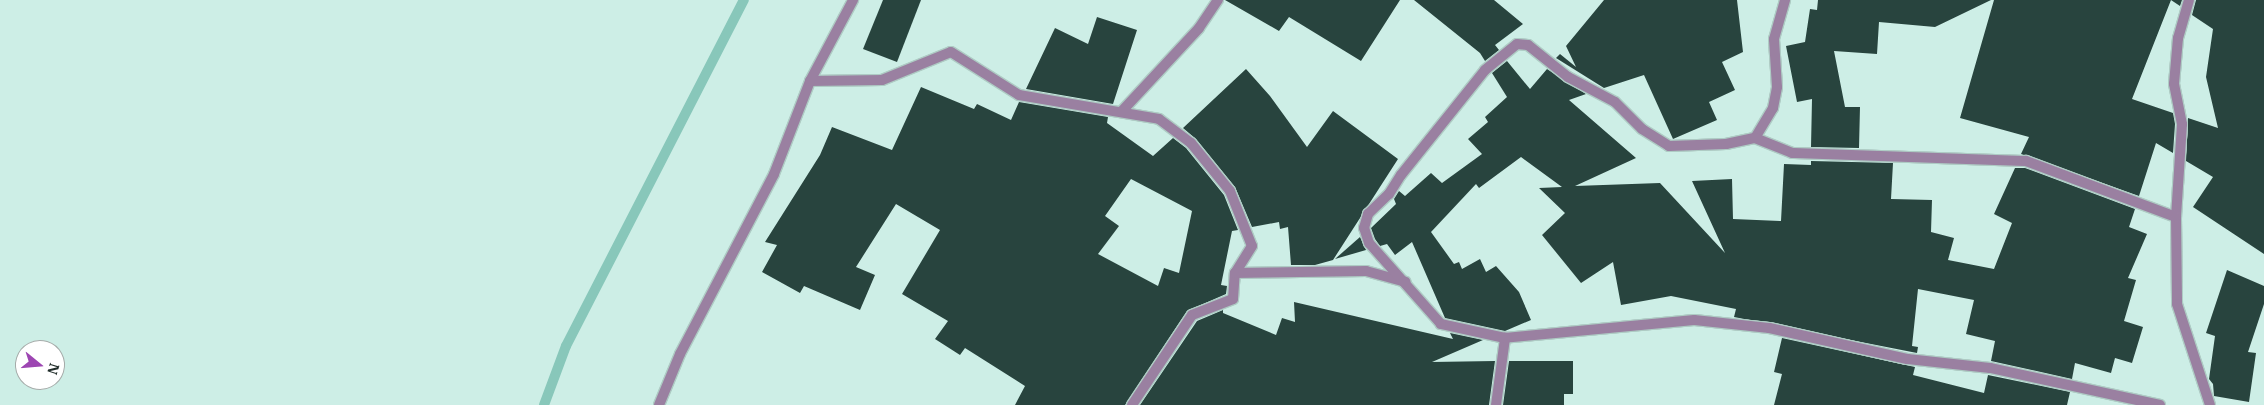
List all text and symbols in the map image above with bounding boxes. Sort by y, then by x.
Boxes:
north arrow [15,340,65,390]
text: N [43,361,64,377]

